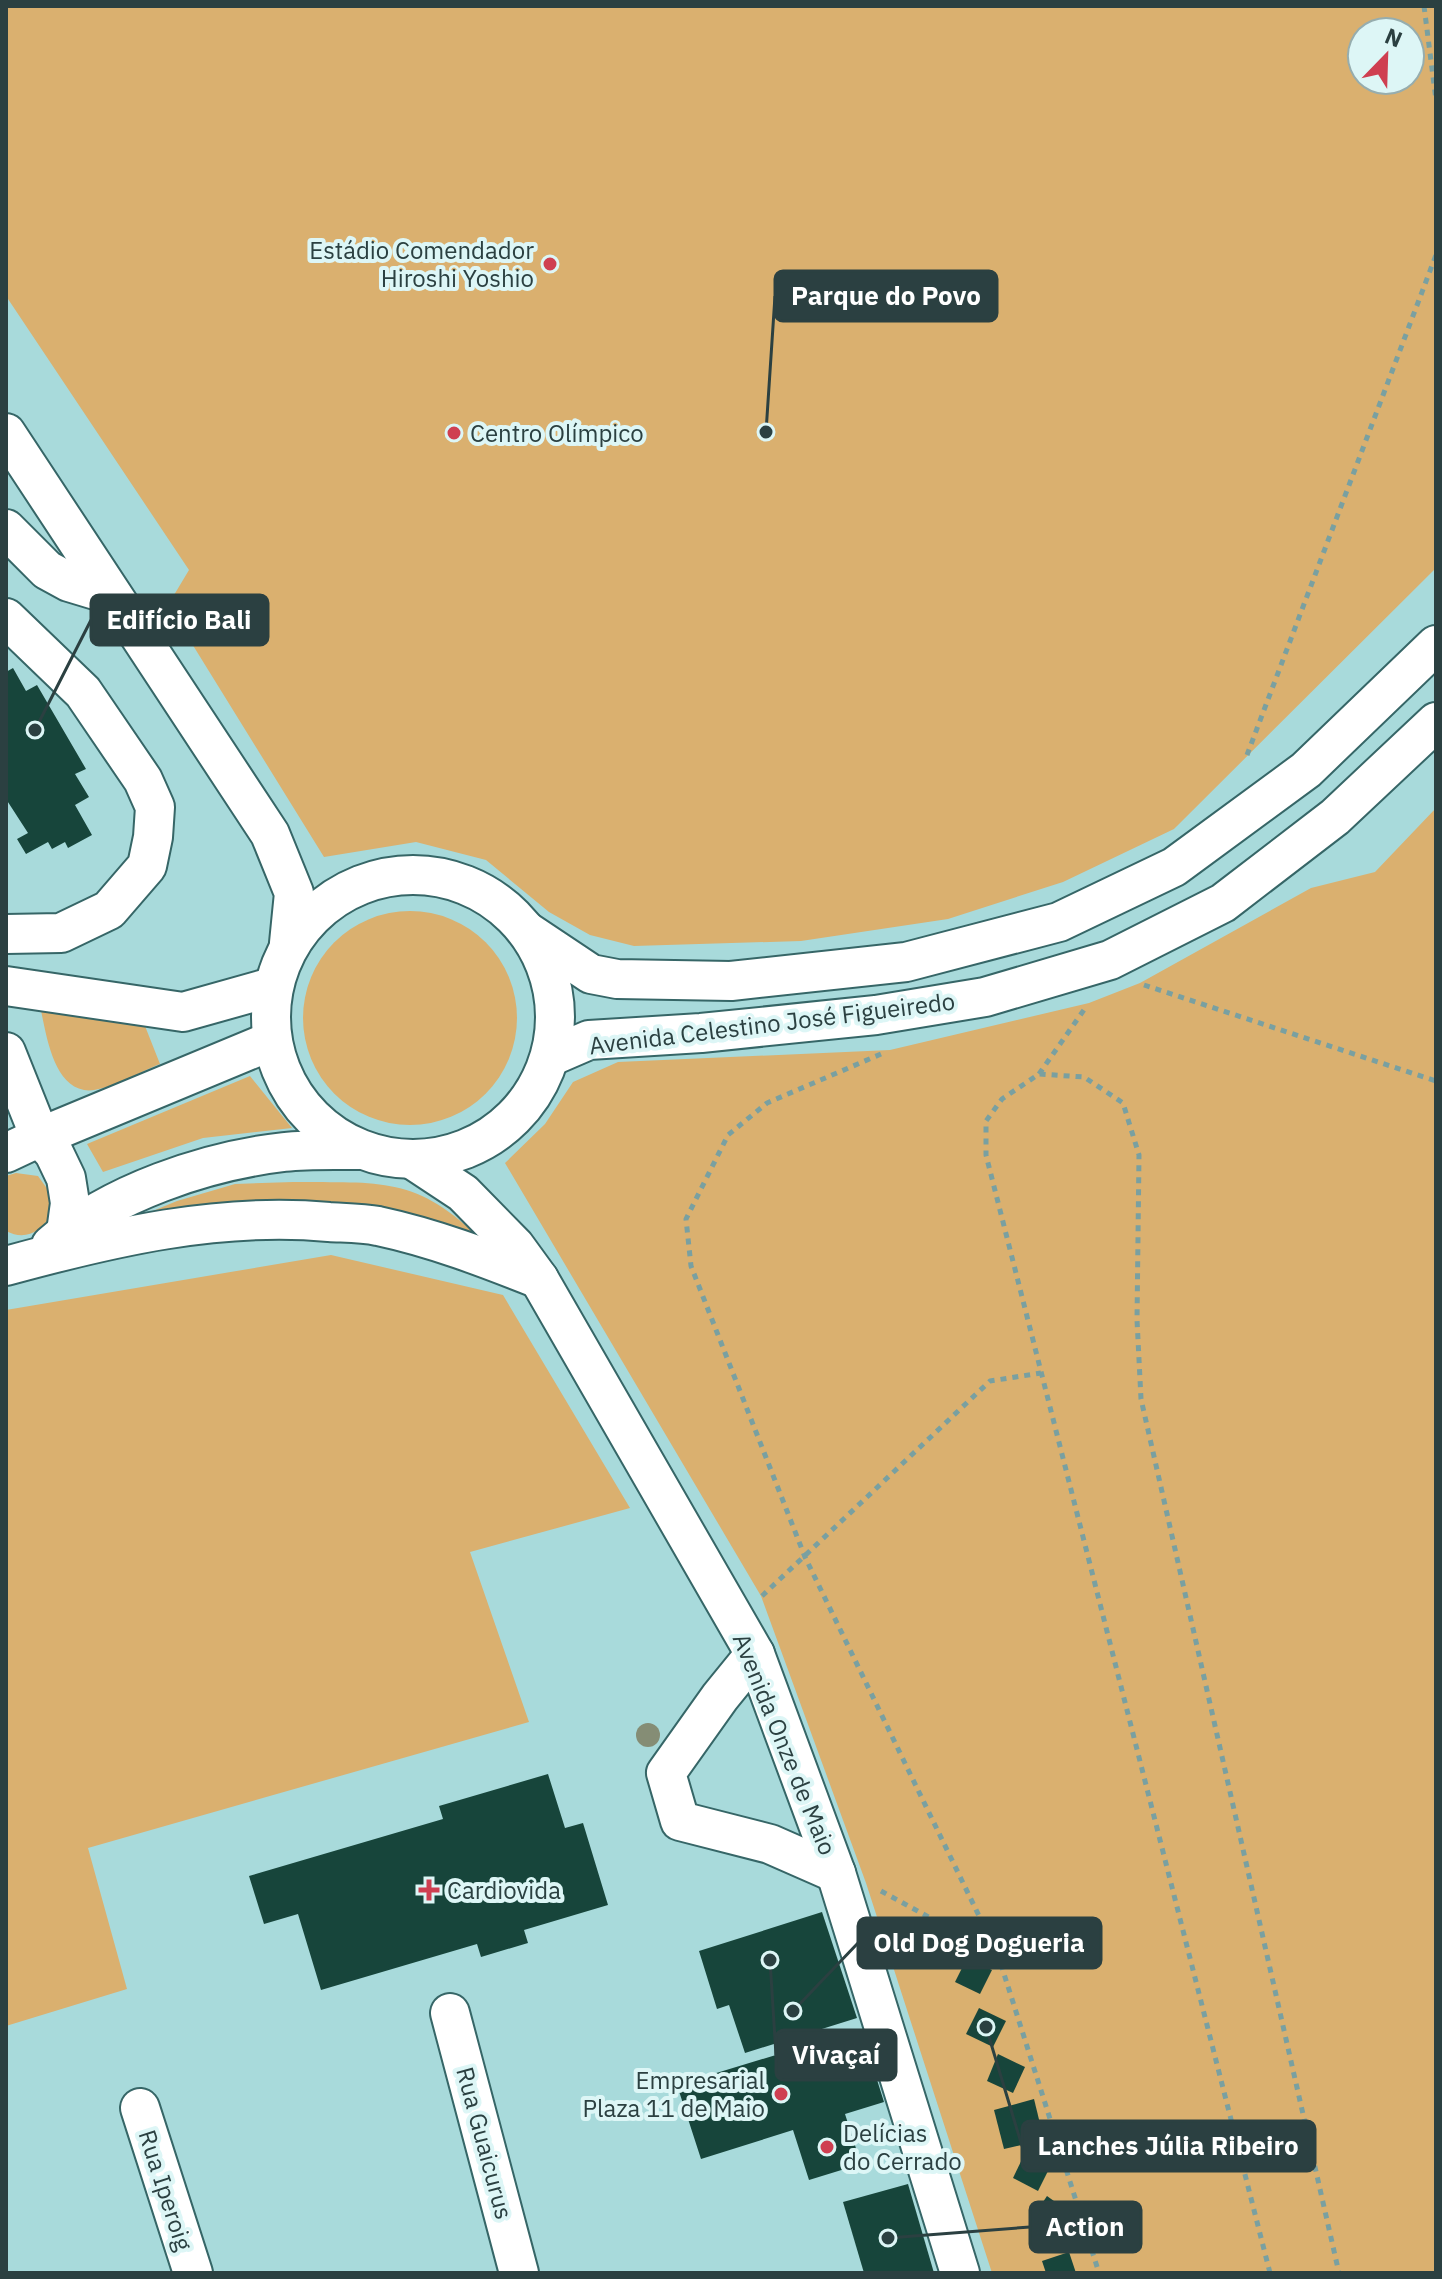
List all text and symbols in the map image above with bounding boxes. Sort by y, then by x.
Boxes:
north arrow [1346,16,1426,96]
text: N [1381,21,1407,54]
place label: Estádio Comendador Hiroshi Yoshio [309,234,534,294]
marker: Estádio Comendador Hiroshi Yoshio [541,255,559,273]
callout: Parque do Povo [775,271,997,321]
text: Parque do Povo [791,278,981,312]
place label: Centro Olímpico [470,417,644,449]
marker: Centro Olímpico [445,424,463,442]
callout: Edifício Bali [91,595,268,645]
text: Edifício Bali [106,602,252,636]
street label: Avenida Celestino José Figueiredo [587,985,957,1061]
street label: Avenida Onze de Maio [726,1628,844,1860]
place label: Cardiovida [447,1874,561,1906]
marker: Cardiovida [418,1879,440,1901]
callout: Old Dog Dogueria [858,1918,1101,1968]
text: Old Dog Dogueria [873,1925,1085,1959]
callout: Vivaçaí [776,2030,896,2080]
text: Vivaçaí [792,2037,881,2071]
street label: Rua Guaicurus [449,2063,521,2223]
place label: Empresarial Plaza 11 de Maio [583,2064,765,2124]
marker: Empresarial Plaza 11 de Maio [772,2085,790,2103]
place label: Delícias do Cerrado [843,2117,962,2177]
callout: Lanches Júlia Ribeiro [1022,2121,1315,2171]
street label: Rua Iperoig [131,2126,201,2255]
text: Lanches Júlia Ribeiro [1037,2128,1299,2162]
marker: Delícias do Cerrado [818,2138,836,2156]
callout: Action [1030,2202,1141,2252]
text: Action [1046,2209,1124,2243]

